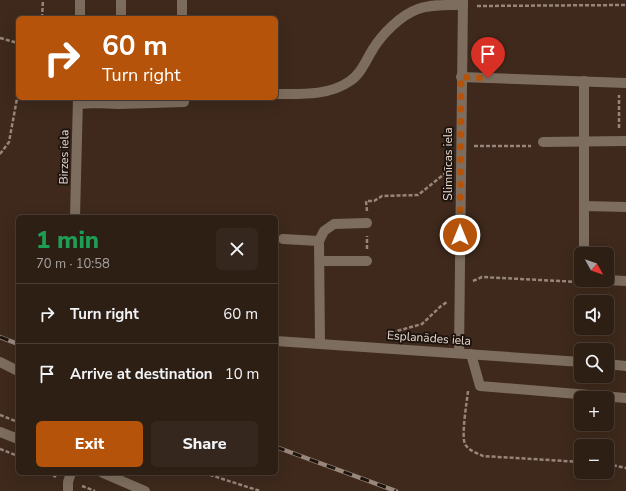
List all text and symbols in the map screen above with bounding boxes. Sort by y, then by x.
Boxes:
text: 60 m [102,27,168,65]
icon: right [36,32,88,84]
pin [471,37,505,78]
icon: arrive [477,43,499,65]
text: Turn right [102,63,181,87]
street label: Slimnīcas iela [440,127,456,201]
street label: Birzes iela [56,129,72,185]
position arrow [439,214,481,256]
text: 1 min [36,224,99,256]
button: close [216,228,258,270]
north arrow [574,247,614,287]
map controls [574,247,614,479]
text: 70 m · 10:58 [36,255,110,273]
button: sound [574,295,614,335]
icon: right [36,303,58,325]
text: Turn right [70,304,139,324]
text: 60 m [223,304,258,324]
street label: Esplanādes iela [387,327,471,349]
button: search [574,343,614,383]
icon: arrive [36,363,58,385]
text: Arrive at destination [70,364,213,384]
text: 10 m [225,364,259,384]
button: + [574,391,614,431]
button: Exit [36,421,143,467]
button: Share [151,421,258,467]
button: − [574,439,614,479]

